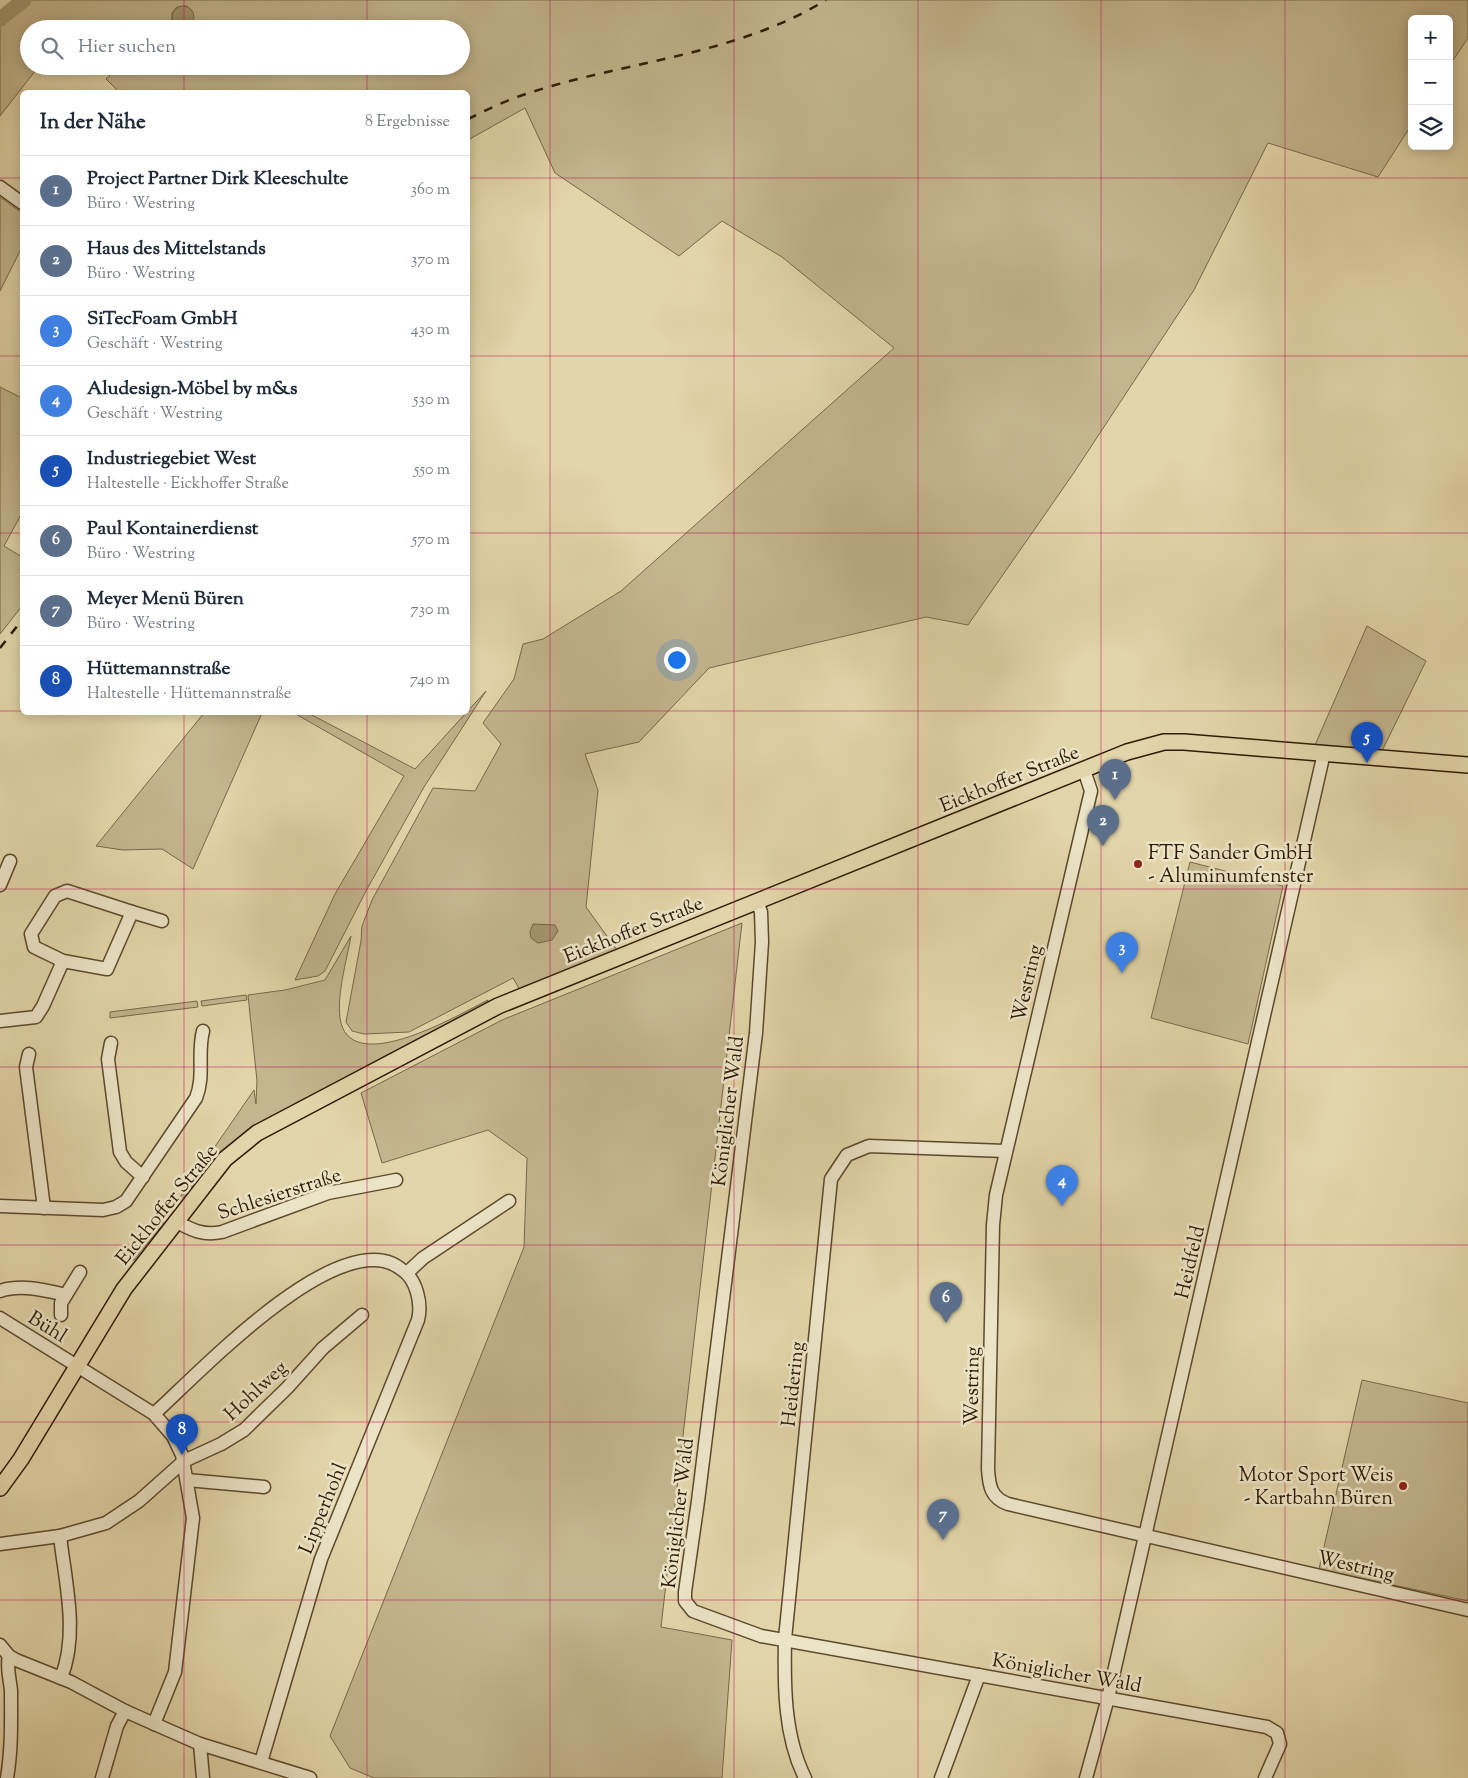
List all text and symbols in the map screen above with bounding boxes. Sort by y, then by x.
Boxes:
map controls [1408,15,1453,150]
button: + [1408,15,1453,60]
search box [20,20,470,75]
icon: search [38,34,66,62]
text: Hier suchen [78,34,176,61]
button: − [1408,60,1453,105]
button: layers [1408,105,1453,150]
text: In der Nähe [40,108,146,138]
text: 8 Ergebnisse [365,111,450,134]
text: Project Partner Dirk Kleeschulte [87,166,348,193]
text: 1 [53,179,59,202]
text: 360 m [411,179,450,202]
text: Büro · Westring [87,193,195,216]
text: Haus des Mittelstands [87,236,266,263]
text: 2 [52,249,60,272]
text: 370 m [411,249,450,272]
text: Büro · Westring [87,263,195,286]
text: SiTecFoam GmbH [87,306,238,333]
text: 3 [53,319,59,342]
text: 430 m [411,319,450,342]
text: Geschäft · Westring [87,333,223,356]
text: Aludesign-Möbel by m&s [87,376,297,403]
text: 4 [52,389,60,412]
text: 530 m [413,389,450,412]
text: Geschäft · Westring [87,403,223,426]
text: Industriegebiet West [87,446,256,473]
text: 5 [53,459,59,482]
text: 550 m [414,459,450,482]
text: Haltestelle · Eickhoffer Straße [87,473,289,496]
text: Paul Kontainerdienst [87,516,258,543]
text: 6 [52,529,60,552]
text: 570 m [412,529,450,552]
text: Büro · Westring [87,543,195,566]
text: Meyer Menü Büren [87,586,244,613]
text: 7 [52,599,60,622]
text: 730 m [411,599,450,622]
text: Büro · Westring [87,613,195,636]
your location [664,647,690,673]
text: Hüttemannstraße [87,656,230,683]
text: 8 [52,669,60,692]
text: 740 m [410,669,450,692]
text: Haltestelle · Hüttemannstraße [87,683,291,706]
pin: 5 [1351,722,1383,763]
street label: Eickhoffer Straße [936,739,1084,822]
pin: 1 [1099,759,1131,800]
pin: 2 [1087,805,1119,846]
place label: FTF Sander GmbH - Aluminumfenster [1148,840,1314,892]
marker: FTF Sander GmbH - Aluminumfenster [1132,858,1144,870]
street label: Eickhoffer Straße [560,890,708,973]
pin: 3 [1106,932,1138,973]
street label: Westring [1005,942,1051,1025]
street label: Königlicher Wald [706,1034,753,1188]
street label: Eickhoffer Straße [110,1139,226,1272]
street label: Schlesierstraße [214,1162,346,1229]
pin: 4 [1046,1165,1078,1206]
street label: Heidfeld [1169,1223,1214,1302]
pin: 6 [930,1282,962,1323]
street label: Bühl [21,1305,72,1352]
street label: Heidering [776,1340,813,1428]
street label: Westring [958,1346,989,1426]
street label: Hohlweg [219,1355,295,1429]
pin: 8 [166,1414,198,1455]
street label: Königlicher Wald [656,1436,703,1590]
street label: Lipperhohl [293,1459,356,1559]
place label: Motor Sport Weis - Kartbahn Büren [1239,1462,1393,1514]
marker: Motor Sport Weis - Kartbahn Büren [1397,1480,1409,1492]
pin: 7 [927,1499,959,1540]
street label: Westring [1314,1544,1397,1590]
street label: Königlicher Wald [990,1647,1144,1702]

